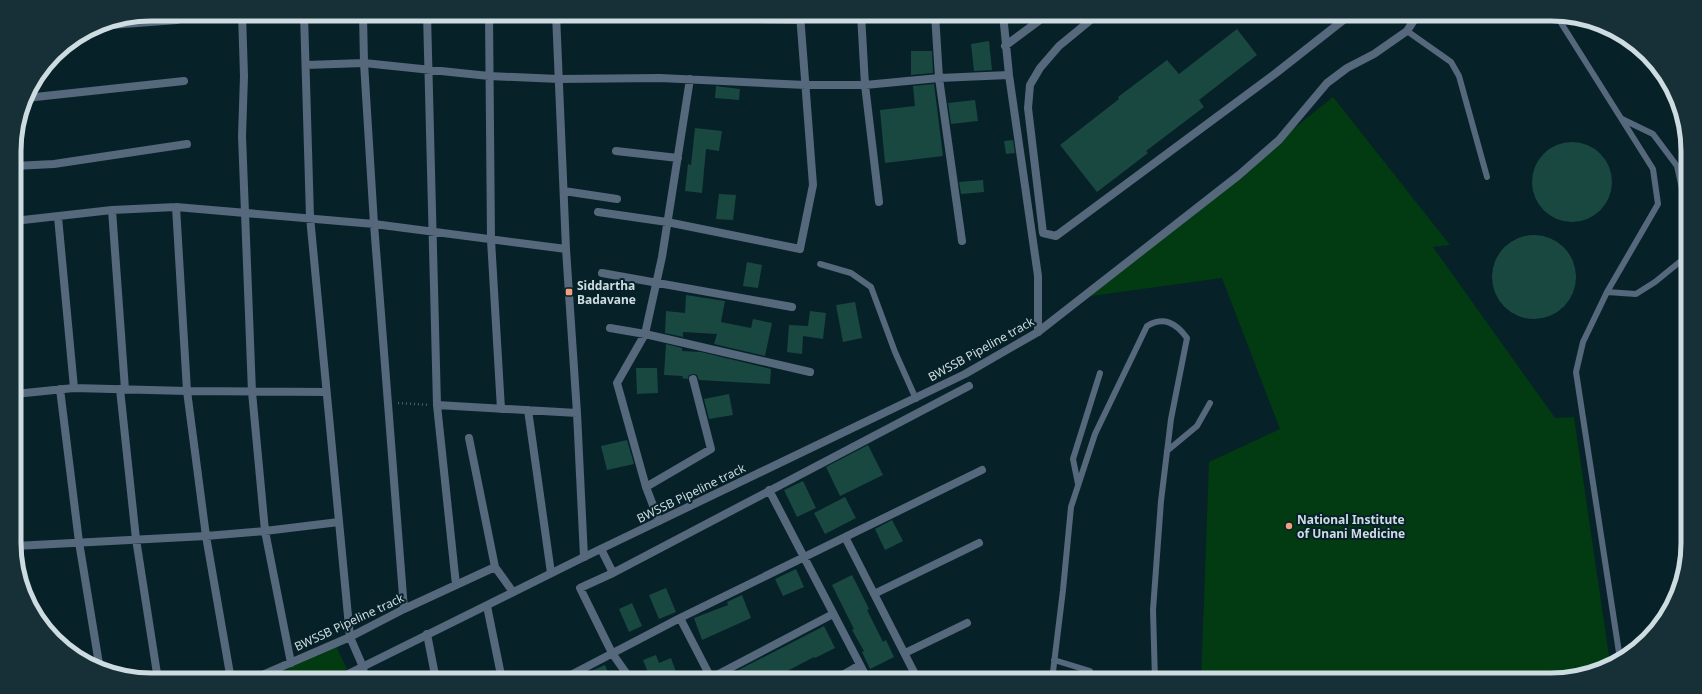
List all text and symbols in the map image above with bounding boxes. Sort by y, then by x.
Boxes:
place label: Siddartha Badavane [577,277,636,308]
marker: Siddartha Badavane [564,287,574,297]
street label: BWSSB Pipeline track [925,312,1038,385]
street label: BWSSB Pipeline track [634,459,749,527]
place label: National Institute of Unani Medicine [1297,511,1405,542]
marker: National Institute of Unani Medicine [1284,521,1294,531]
street label: BWSSB Pipeline track [291,589,407,655]

